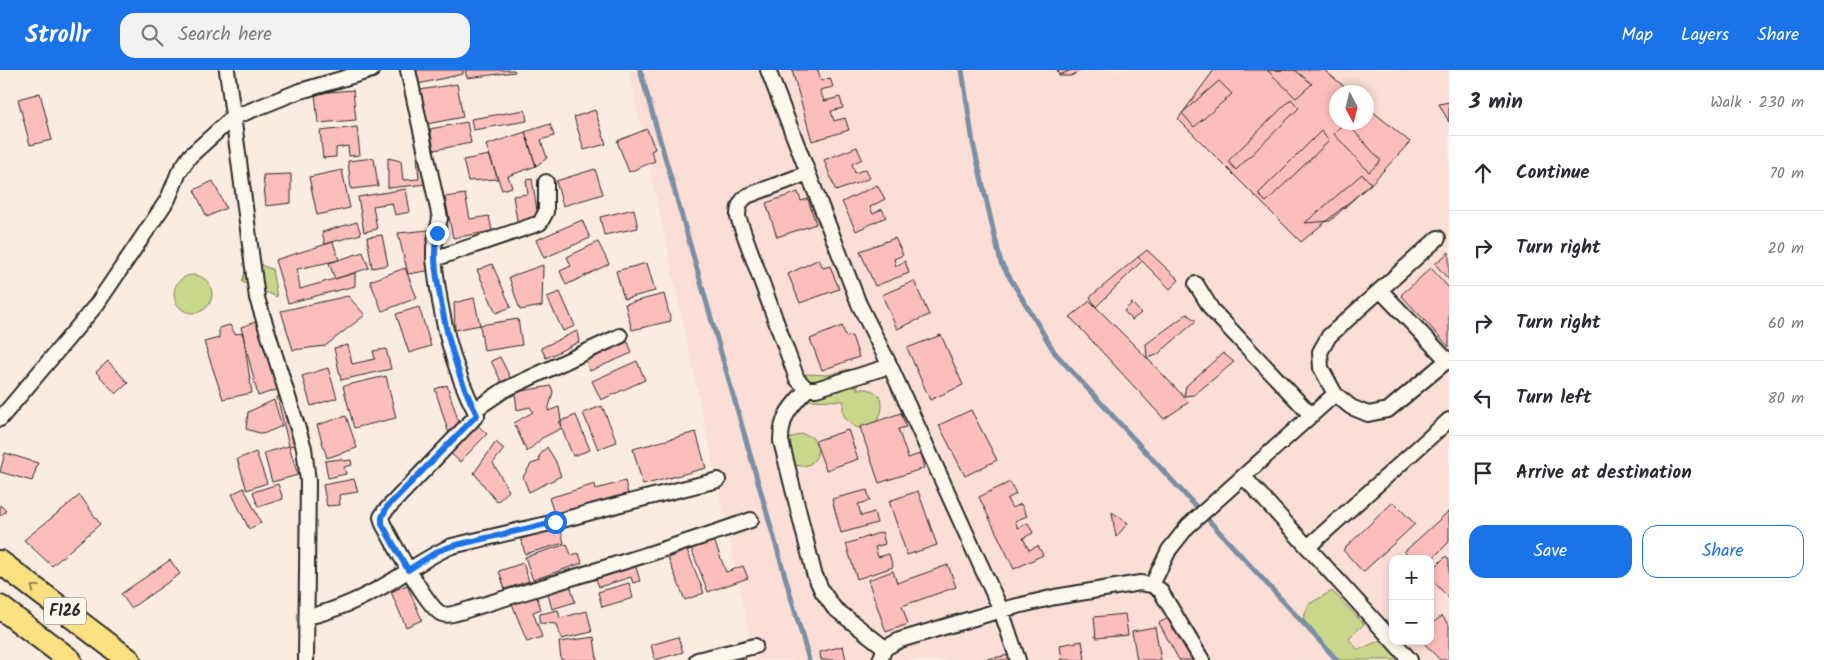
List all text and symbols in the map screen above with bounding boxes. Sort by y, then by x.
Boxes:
search box [120,13,470,58]
text: Strollr [25,16,90,55]
text: Search here [178,20,272,50]
icon: search [138,21,166,49]
text: Map [1622,21,1653,50]
text: Layers [1681,21,1729,50]
text: Share [1757,21,1799,50]
north arrow [1329,85,1374,130]
text: 3 min [1469,86,1523,119]
text: Walk · 230 m [1710,90,1804,115]
text: Continue [1516,158,1589,188]
icon: ahead [1469,159,1497,187]
text: 70 m [1769,161,1804,186]
route end [426,222,449,245]
text: Turn right [1516,233,1601,263]
icon: right [1469,234,1497,262]
text: 20 m [1768,236,1804,261]
text: Turn right [1516,308,1601,338]
icon: right [1469,309,1497,337]
text: 60 m [1768,311,1804,336]
text: Turn left [1516,383,1591,413]
icon: left [1469,384,1497,412]
text: 80 m [1767,386,1804,411]
text: Arrive at destination [1516,458,1692,488]
icon: arrive [1469,459,1497,487]
route start [544,511,567,534]
button: Save [1469,525,1632,578]
button: Share [1642,525,1804,578]
map controls [1389,555,1434,645]
button: + [1389,555,1434,600]
one-way arrow [30,585,40,594]
road number: F126 [44,598,86,624]
button: − [1389,600,1434,645]

